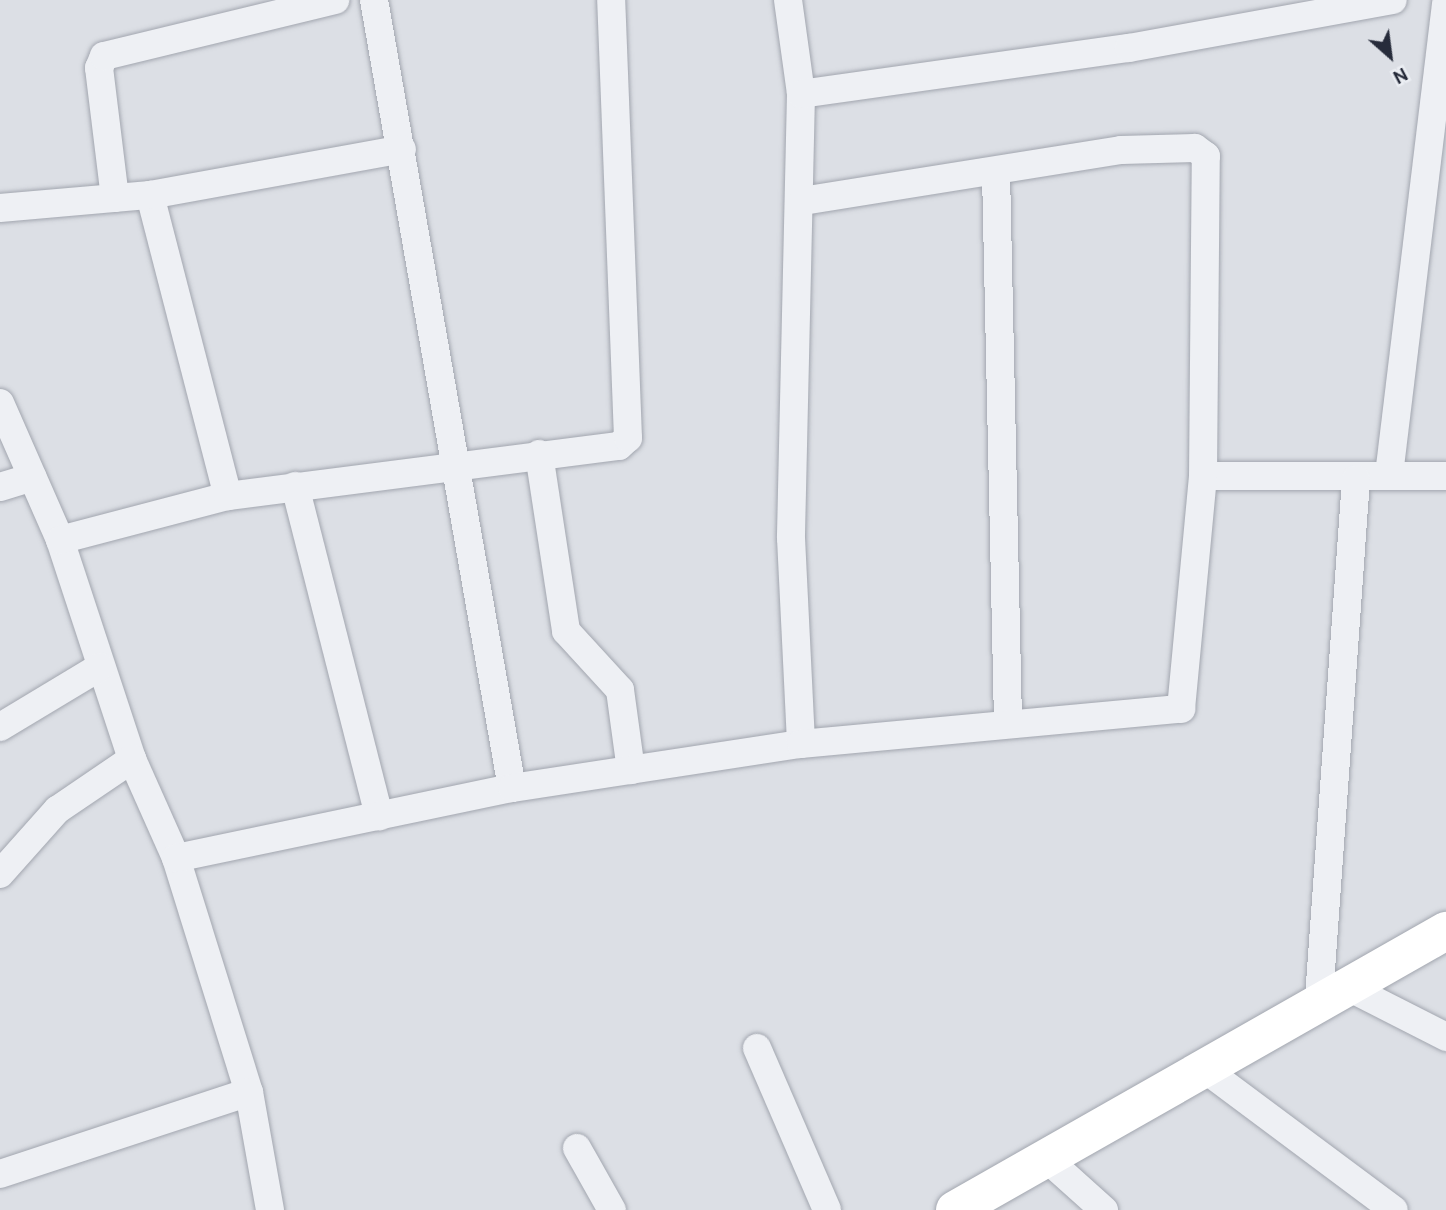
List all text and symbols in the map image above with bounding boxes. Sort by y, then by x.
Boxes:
north arrow [1355,21,1425,91]
text: N [1388,61,1412,88]

